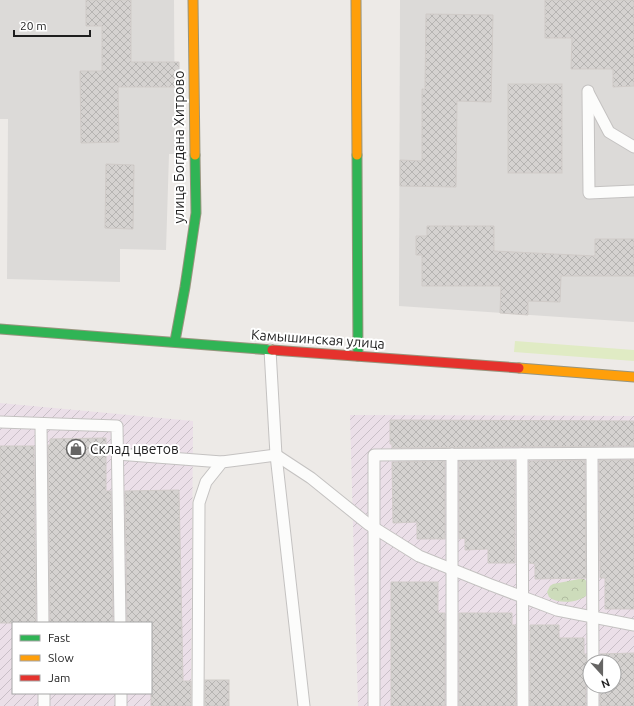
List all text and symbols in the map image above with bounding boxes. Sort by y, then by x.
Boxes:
scale bar [14,12,90,38]
text: 20 m [20,19,47,32]
street label: улица Богдана Хитрово [171,71,187,223]
street label: Камышинская улица [251,326,385,352]
shop icon: Склад цветов [65,438,87,460]
place label: Склад цветов [90,441,179,457]
legend [12,622,152,694]
text: Fast [48,631,70,644]
text: Slow [48,651,74,664]
north arrow [582,654,622,694]
text: Jam [48,671,70,684]
text: N [600,676,612,690]

